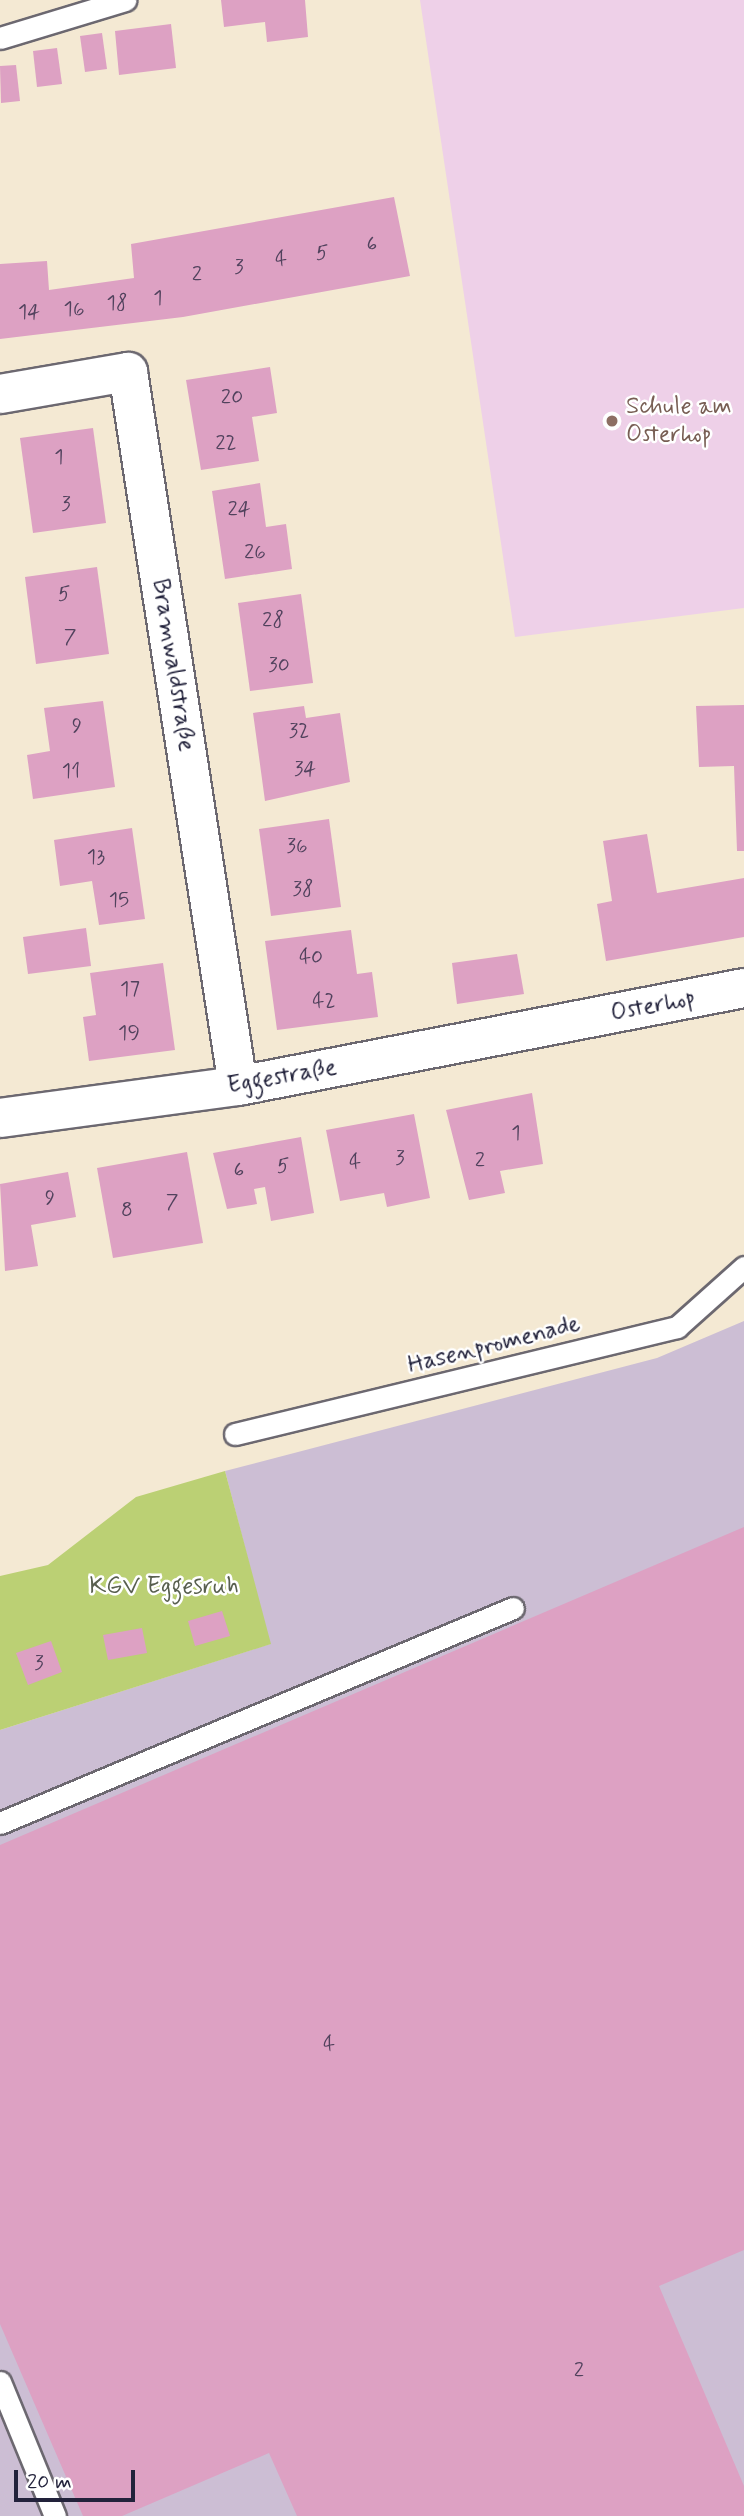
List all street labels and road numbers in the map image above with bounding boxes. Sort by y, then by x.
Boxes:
street label: Bramwaldstraße [145,577,201,753]
street label: Osterhop [608,984,698,1028]
street label: Eggestraße [225,1053,339,1101]
street label: Hasenpromenade [405,1310,583,1380]

